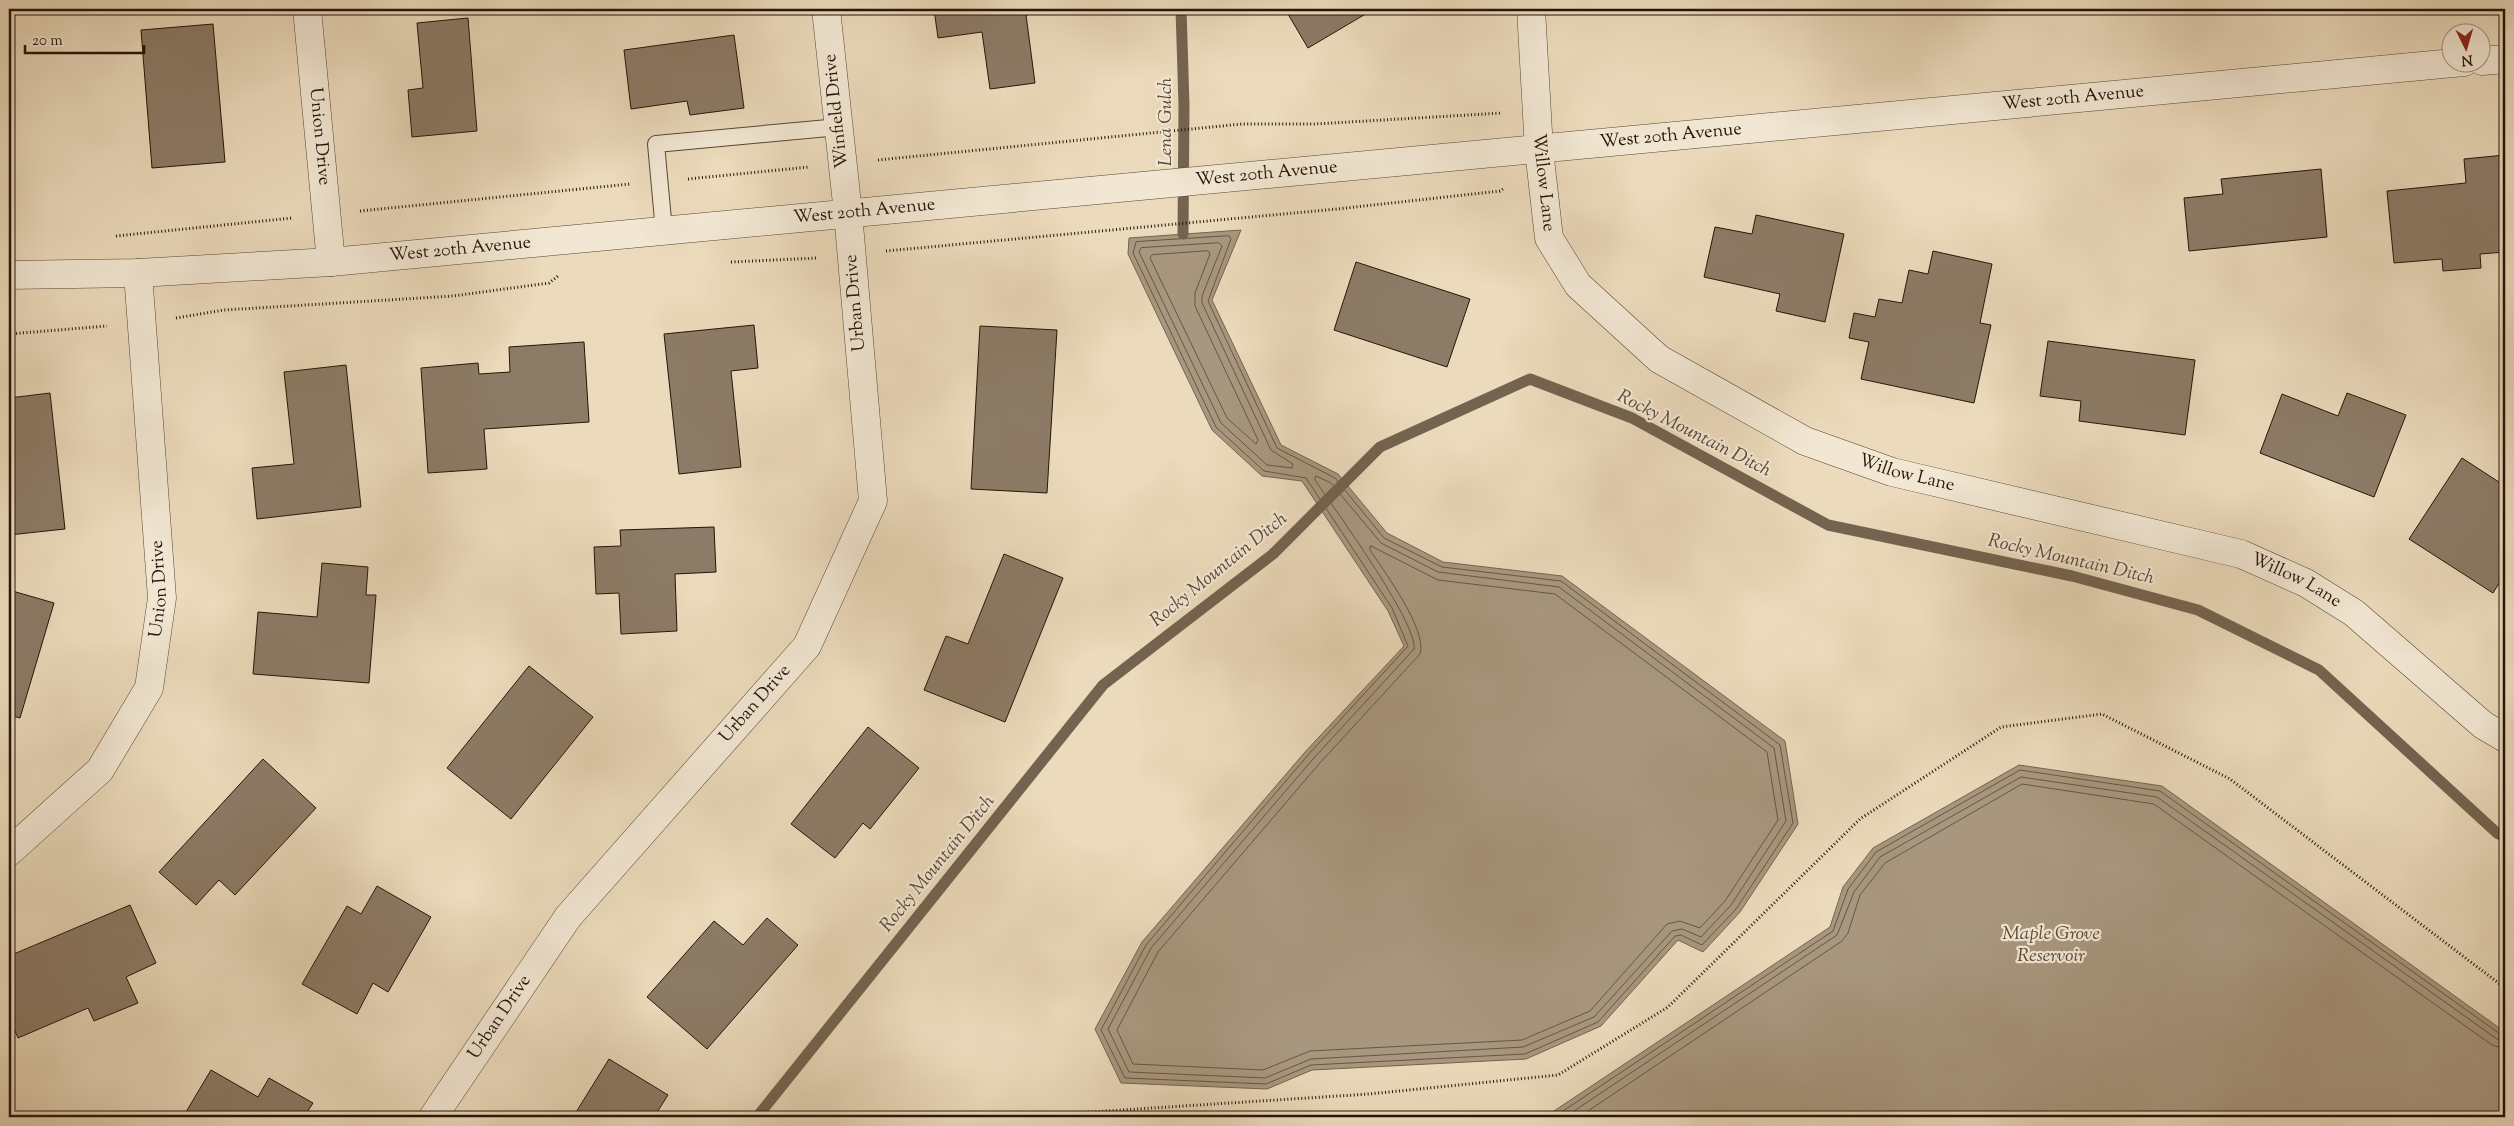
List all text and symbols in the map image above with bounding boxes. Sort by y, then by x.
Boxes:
scale bar [25,22,144,54]
north arrow [2442,22,2492,72]
text: 20 m [32,31,63,52]
text: N [2461,49,2473,69]
street label: Winfield Drive [818,53,856,169]
water label: Lena Gulch [1153,77,1180,167]
street label: West 20th Avenue [2001,79,2145,118]
street label: Union Drive [302,86,337,186]
street label: West 20th Avenue [1599,117,1743,156]
street label: Willow Lane [1525,133,1561,233]
street label: West 20th Avenue [1194,155,1339,194]
street label: West 20th Avenue [792,192,936,232]
street label: West 20th Avenue [388,230,532,269]
street label: Urban Drive [839,253,873,353]
water label: Rocky Mountain Ditch [1612,383,1776,485]
street label: Willow Lane [1855,448,1957,499]
water label: Rocky Mountain Ditch [1145,506,1294,634]
water label: Rocky Mountain Ditch [1985,528,2157,592]
street label: Union Drive [143,539,175,639]
street label: Willow Lane [2246,547,2346,615]
street label: Urban Drive [714,659,798,749]
water label: Rocky Mountain Ditch [874,789,1002,938]
water label: Maple Grove Reservoir [2002,921,2100,970]
street label: Urban Drive [462,970,538,1065]

